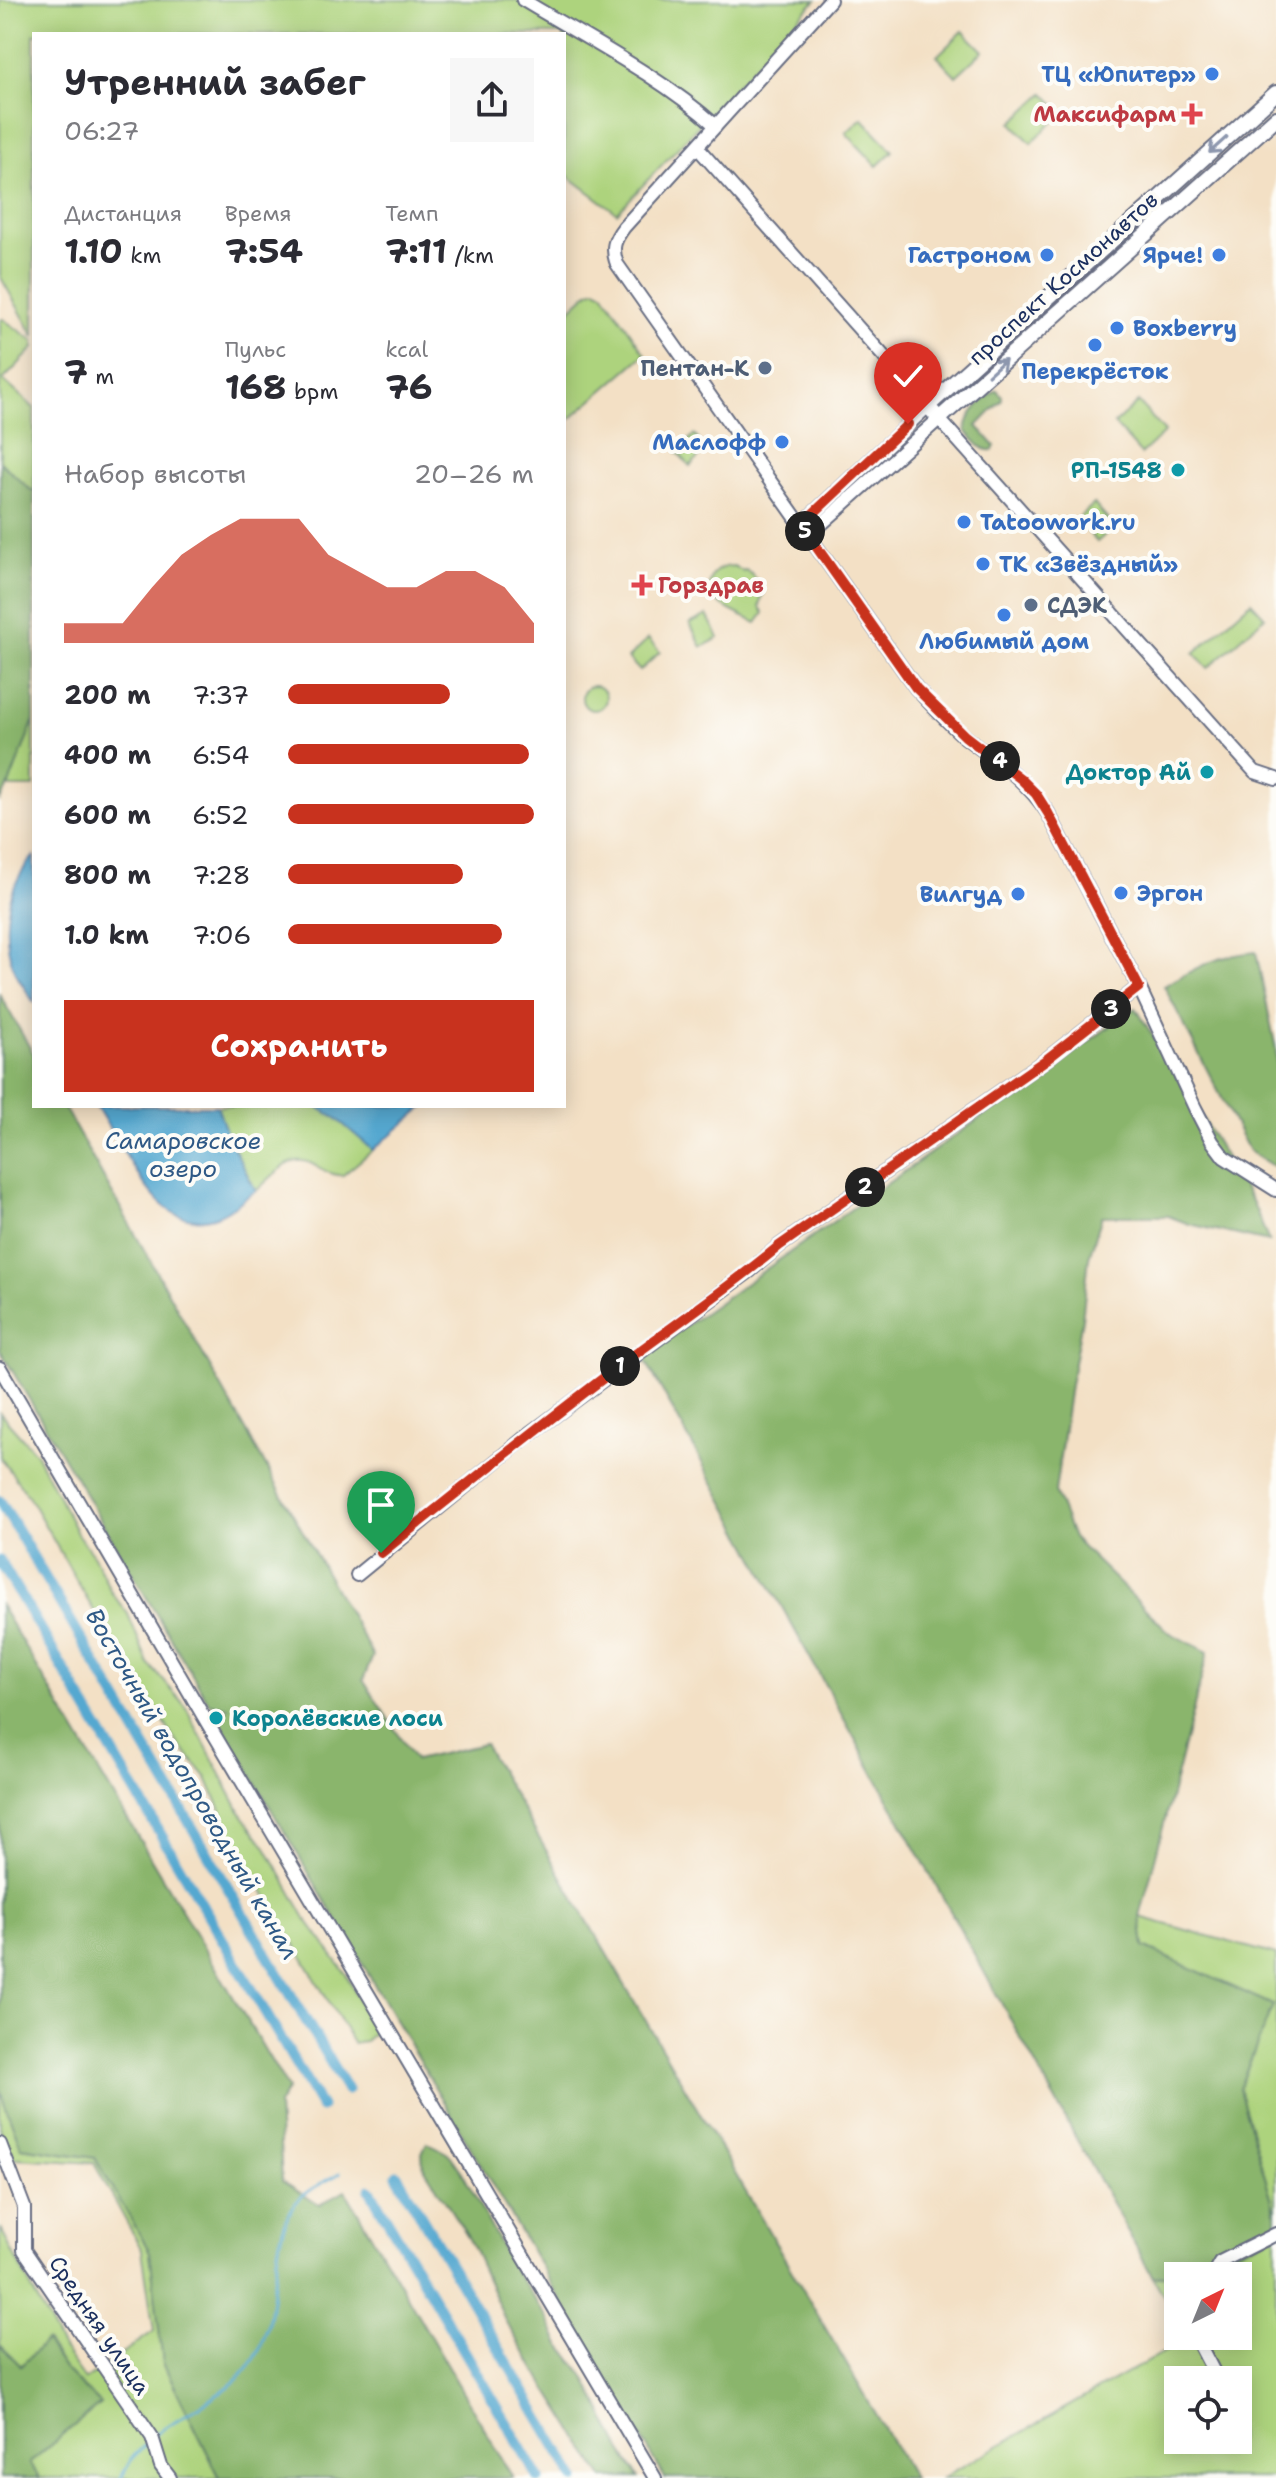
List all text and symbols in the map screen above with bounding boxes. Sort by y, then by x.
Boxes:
text: Утренний забег [64,58,366,107]
button: share [450,58,534,142]
place label: ТЦ «Юпитер» [1041,60,1196,89]
marker: ТЦ «Юпитер» [1203,65,1221,83]
place label: Максифарм [1033,100,1176,129]
marker: Максифарм [1183,105,1201,123]
text: 06:27 [64,113,139,148]
one-way arrow [1208,136,1228,154]
street label: проспект Космонавтов [962,185,1164,371]
text: Дистанция [64,199,182,228]
text: Время [225,199,292,228]
text: Темп [385,199,439,228]
text: 1.10 [64,228,123,274]
text: 7:54 [225,228,303,274]
text: 7:11 [385,228,447,274]
text: km [123,241,161,270]
text: /km [447,241,494,270]
place label: Гастроном [908,241,1031,270]
place label: Ярче! [1143,241,1203,270]
marker: Гастроном [1038,246,1056,264]
marker: Ярче! [1210,246,1228,264]
place label: Boxberry [1133,314,1237,343]
marker: Boxberry [1108,319,1126,337]
text: Пульс [225,335,286,364]
text: kcal [385,335,428,364]
marker: Перекрёсток [1086,336,1104,354]
pin [874,342,942,424]
text: 7 [64,349,88,395]
place label: Пентан-К [640,354,749,383]
icon: check [886,354,930,398]
place label: Перекрёсток [1021,357,1169,386]
one-way arrow [987,358,1007,376]
marker: Пентан-К [756,359,774,377]
text: m [88,362,114,391]
text: 168 [225,364,287,410]
text: 76 [385,364,433,410]
text: bpm [287,377,338,406]
place label: Маслофф [652,428,766,457]
marker: Маслофф [773,433,791,451]
text: Набор высоты [64,456,246,491]
text: 20–26 m [414,456,534,491]
place label: РП-1548 [1071,456,1162,485]
marker: РП-1548 [1169,461,1187,479]
place label: Tatoowork.ru [980,508,1136,537]
pin: 5 [785,511,825,551]
marker: Tatoowork.ru [955,513,973,531]
text: 5 [798,516,812,545]
place label: ТК «Звёздный» [999,550,1178,579]
marker: ТК «Звёздный» [974,555,992,573]
place label: Горздрав [658,571,764,600]
marker: Горздрав [633,576,651,594]
place label: СДЭК [1047,591,1107,620]
marker: СДЭК [1022,596,1040,614]
marker: Любимый дом [995,606,1013,624]
place label: Любимый дом [919,627,1089,656]
text: 200 m [64,677,151,712]
text: 7:37 [192,677,249,712]
text: 400 m [64,737,151,772]
text: 6:54 [192,737,249,772]
pin: 4 [980,741,1020,781]
text: 4 [992,746,1008,775]
place label: Доктор Ай [1066,758,1191,787]
marker: Доктор Ай [1198,763,1216,781]
text: 600 m [64,797,151,832]
text: 6:52 [192,797,249,832]
text: 800 m [64,857,151,892]
text: 7:28 [192,857,251,892]
place label: Эргон [1137,879,1203,908]
place label: Вилгуд [920,880,1003,909]
marker: Эргон [1112,884,1130,902]
marker: Вилгуд [1009,885,1027,903]
text: 1.0 km [64,917,149,952]
text: 7:06 [192,917,251,952]
pin: 3 [1091,989,1131,1029]
text: 3 [1103,994,1119,1023]
button: Сохранить [64,1000,534,1092]
water label: Самаровское озеро [105,1125,261,1185]
pin: 2 [845,1167,885,1207]
text: 2 [857,1172,873,1201]
pin: 1 [600,1346,640,1386]
text: 1 [615,1351,625,1380]
pin [347,1471,415,1553]
icon: arrive [359,1483,403,1527]
water label: Восточный водопроводный канал [78,1602,306,1966]
place label: Королёвские лоси [232,1704,443,1733]
marker: Королёвские лоси [207,1709,225,1727]
street label: Средняя улица [42,2250,157,2401]
north arrow [1164,2262,1252,2350]
map controls [1164,2262,1252,2454]
button: locate [1164,2366,1252,2454]

